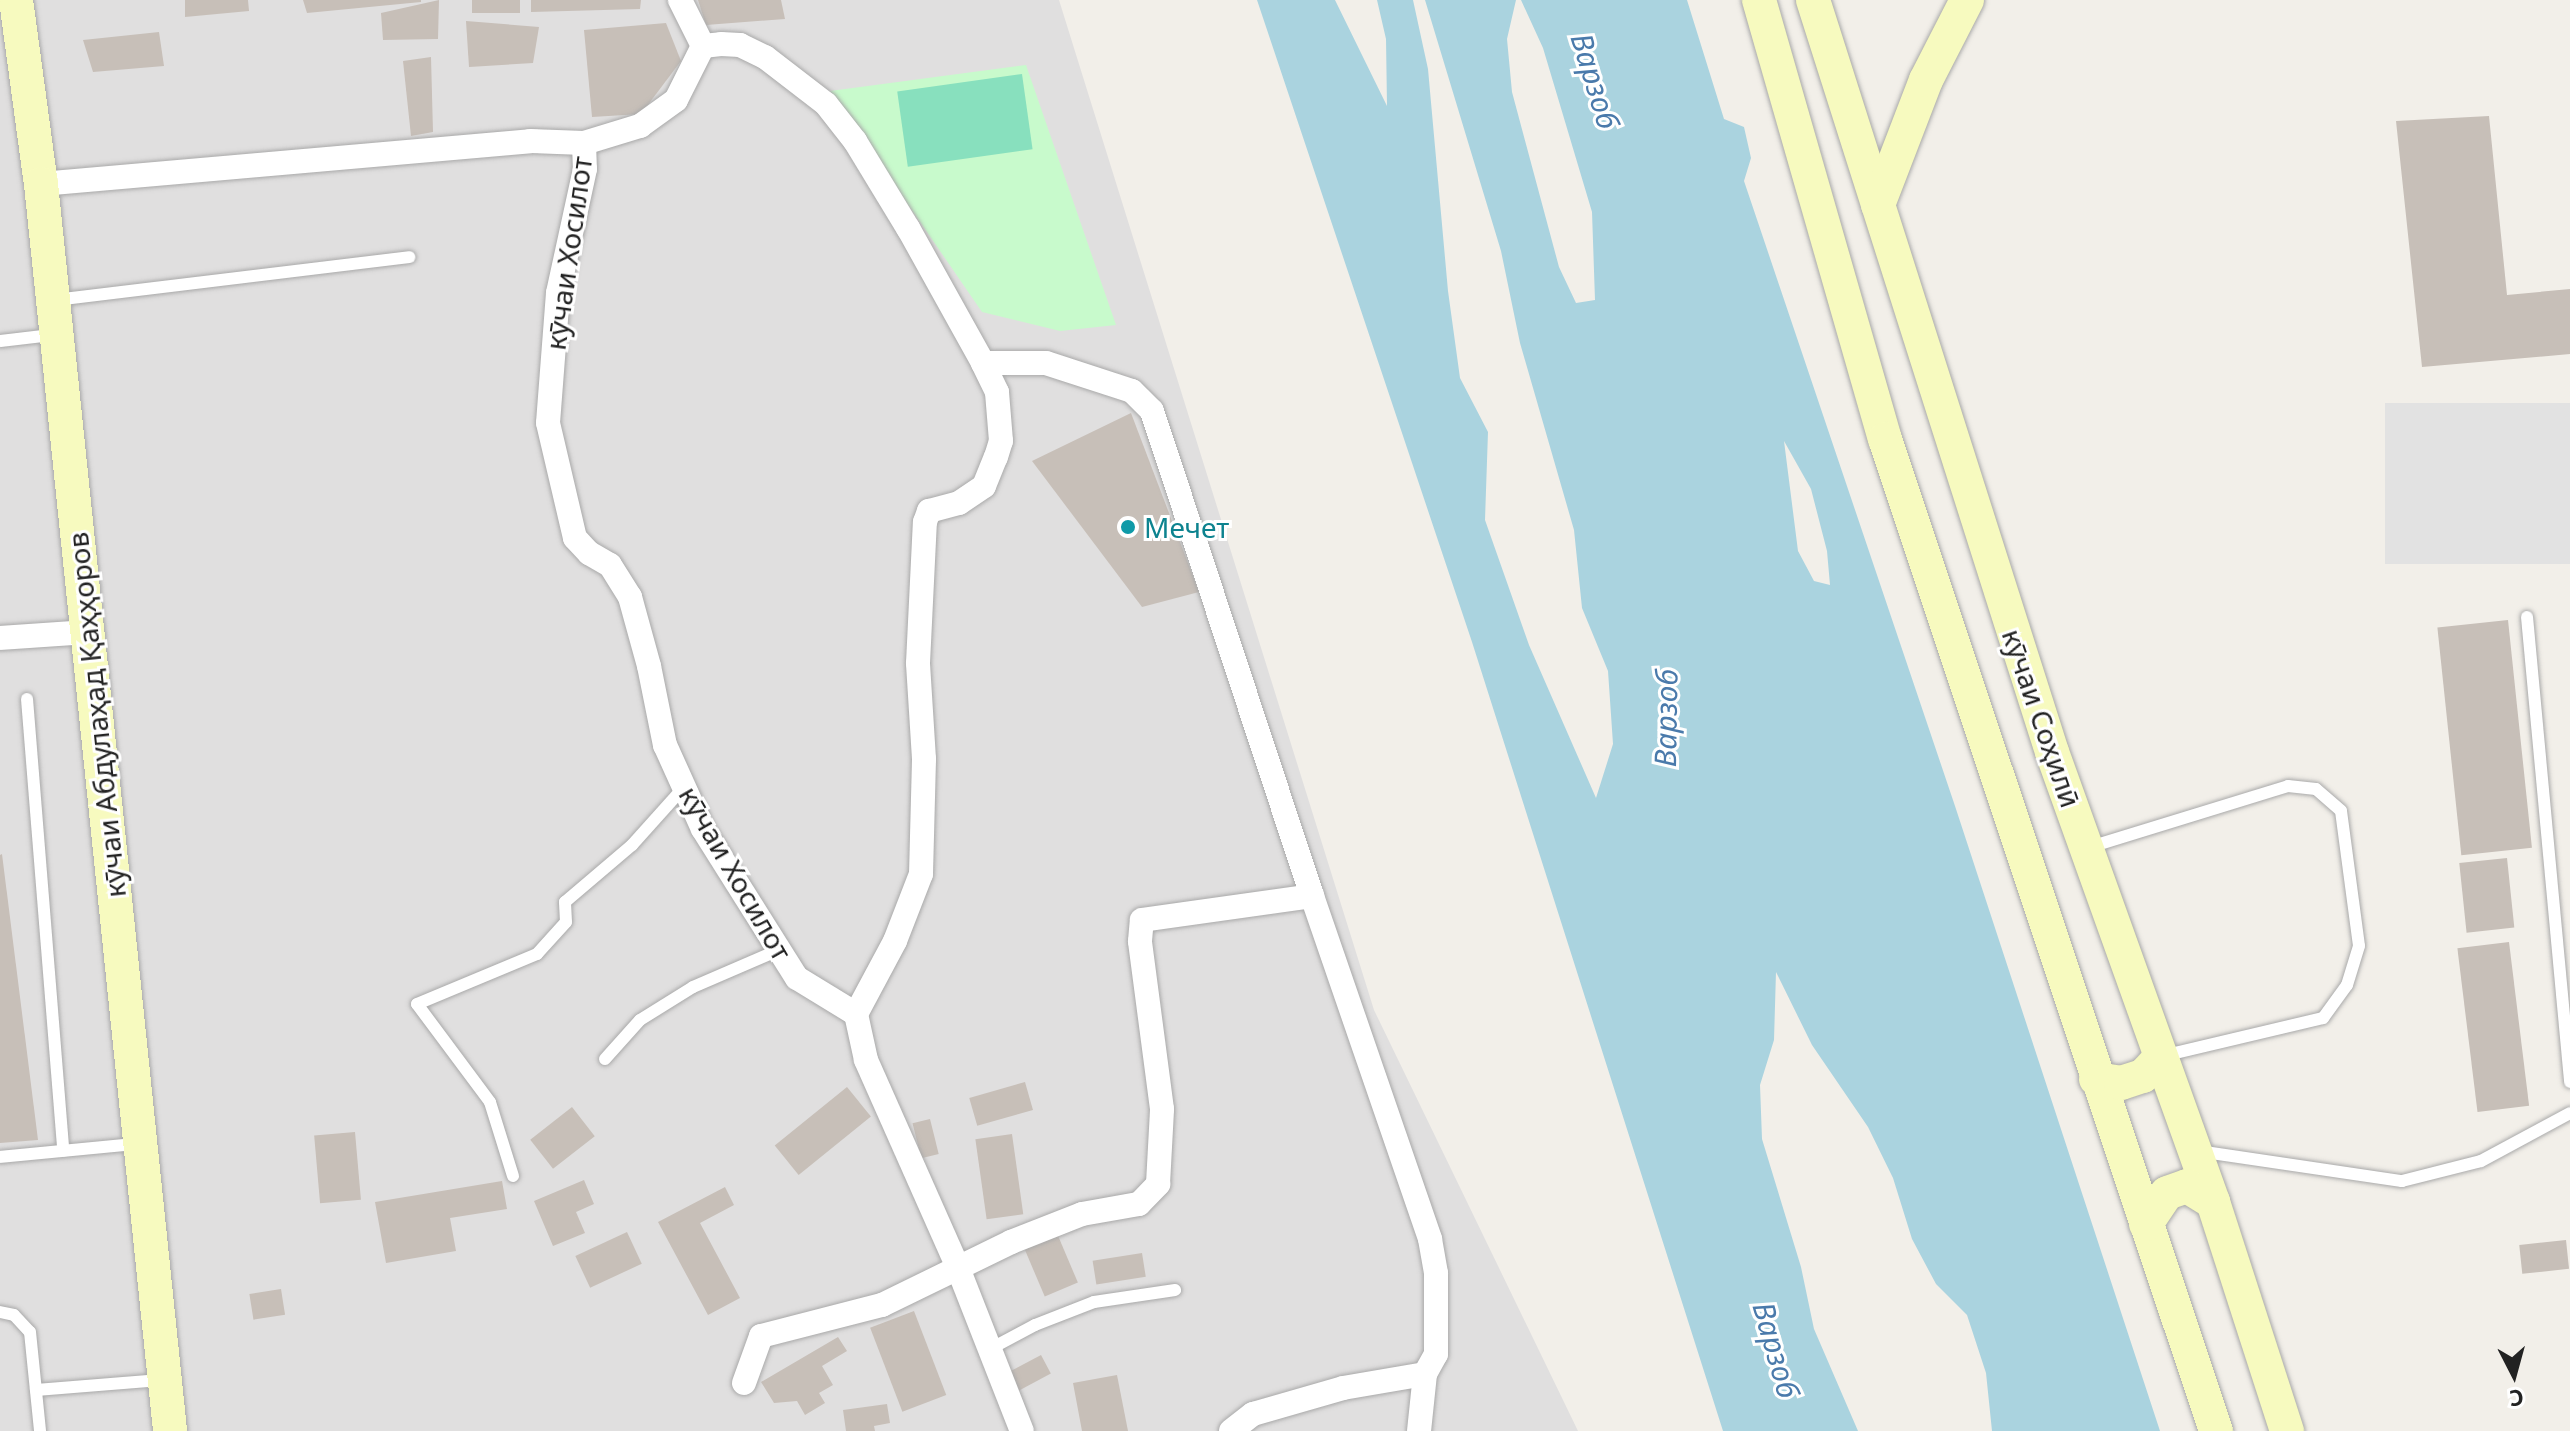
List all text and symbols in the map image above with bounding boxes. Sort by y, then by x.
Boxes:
water label: Варзоб [1563,29,1627,133]
street label: кӯчаи Хосилот [538,154,598,352]
place label: Мечет [1144,510,1229,544]
marker: Мечет [1119,518,1137,536]
street label: кӯчаи Абдулаҳад Қаҳҳоров [60,531,132,899]
street label: кӯчаи Соҳилӣ [1996,624,2088,812]
water label: Варзоб [1647,669,1685,767]
street label: кӯчаи Хосилот [673,780,799,966]
water label: Варзоб [1745,1298,1807,1402]
north arrow [2474,1335,2554,1415]
text: С [2508,1383,2525,1415]

